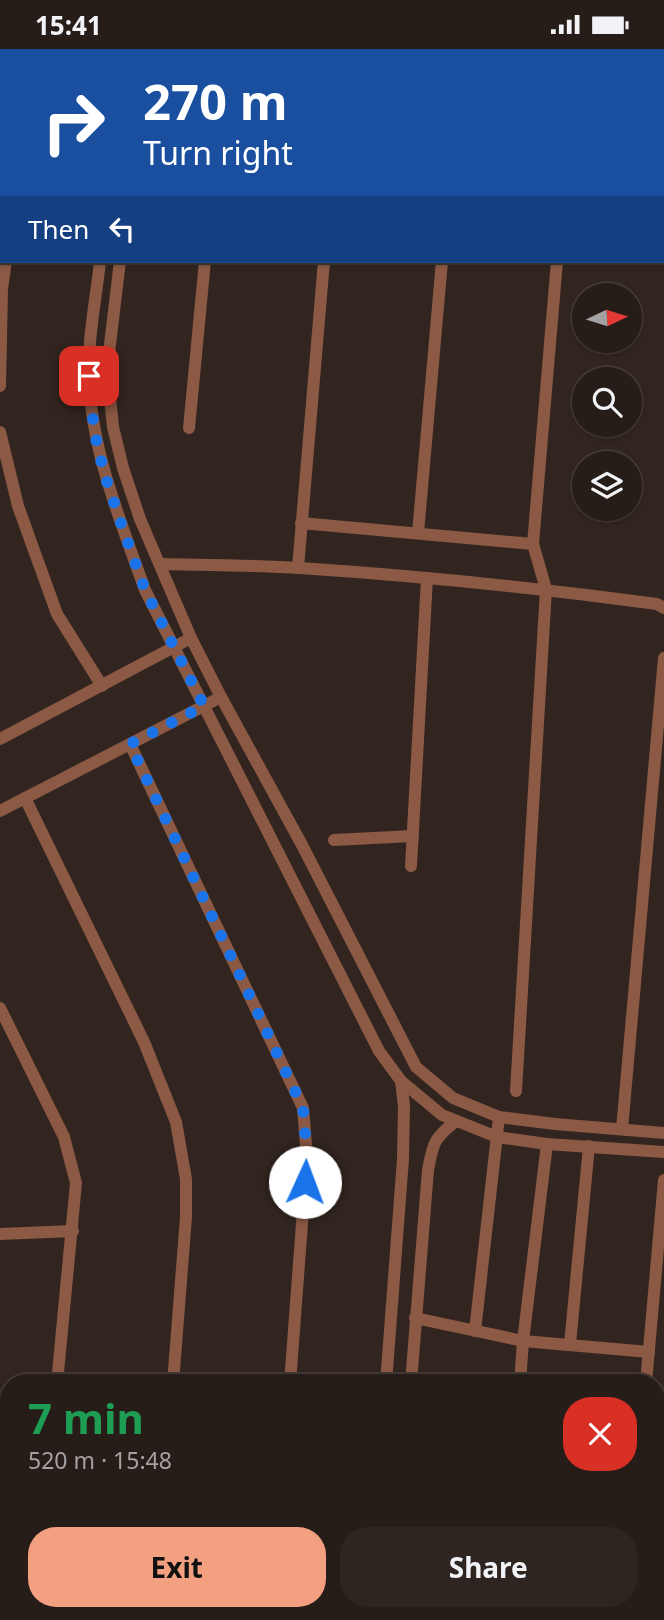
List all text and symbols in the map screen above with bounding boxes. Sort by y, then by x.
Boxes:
text: 15:41 [35,7,102,43]
text: 270 m [143,68,288,134]
icon: right [28,77,119,168]
text: Turn right [143,131,293,174]
icon: left [103,210,141,248]
text: Then [28,211,89,247]
north arrow [572,283,642,353]
map controls [572,283,642,521]
pin [59,346,119,406]
icon: arrive [70,357,108,395]
button: search [572,367,642,437]
button: layers [572,451,642,521]
position arrow [268,1145,342,1219]
text: 7 min [28,1389,144,1446]
button: close [563,1397,637,1471]
text: 520 m · 15:48 [28,1444,172,1476]
button: Exit [28,1527,326,1607]
button: Share [340,1527,637,1607]

